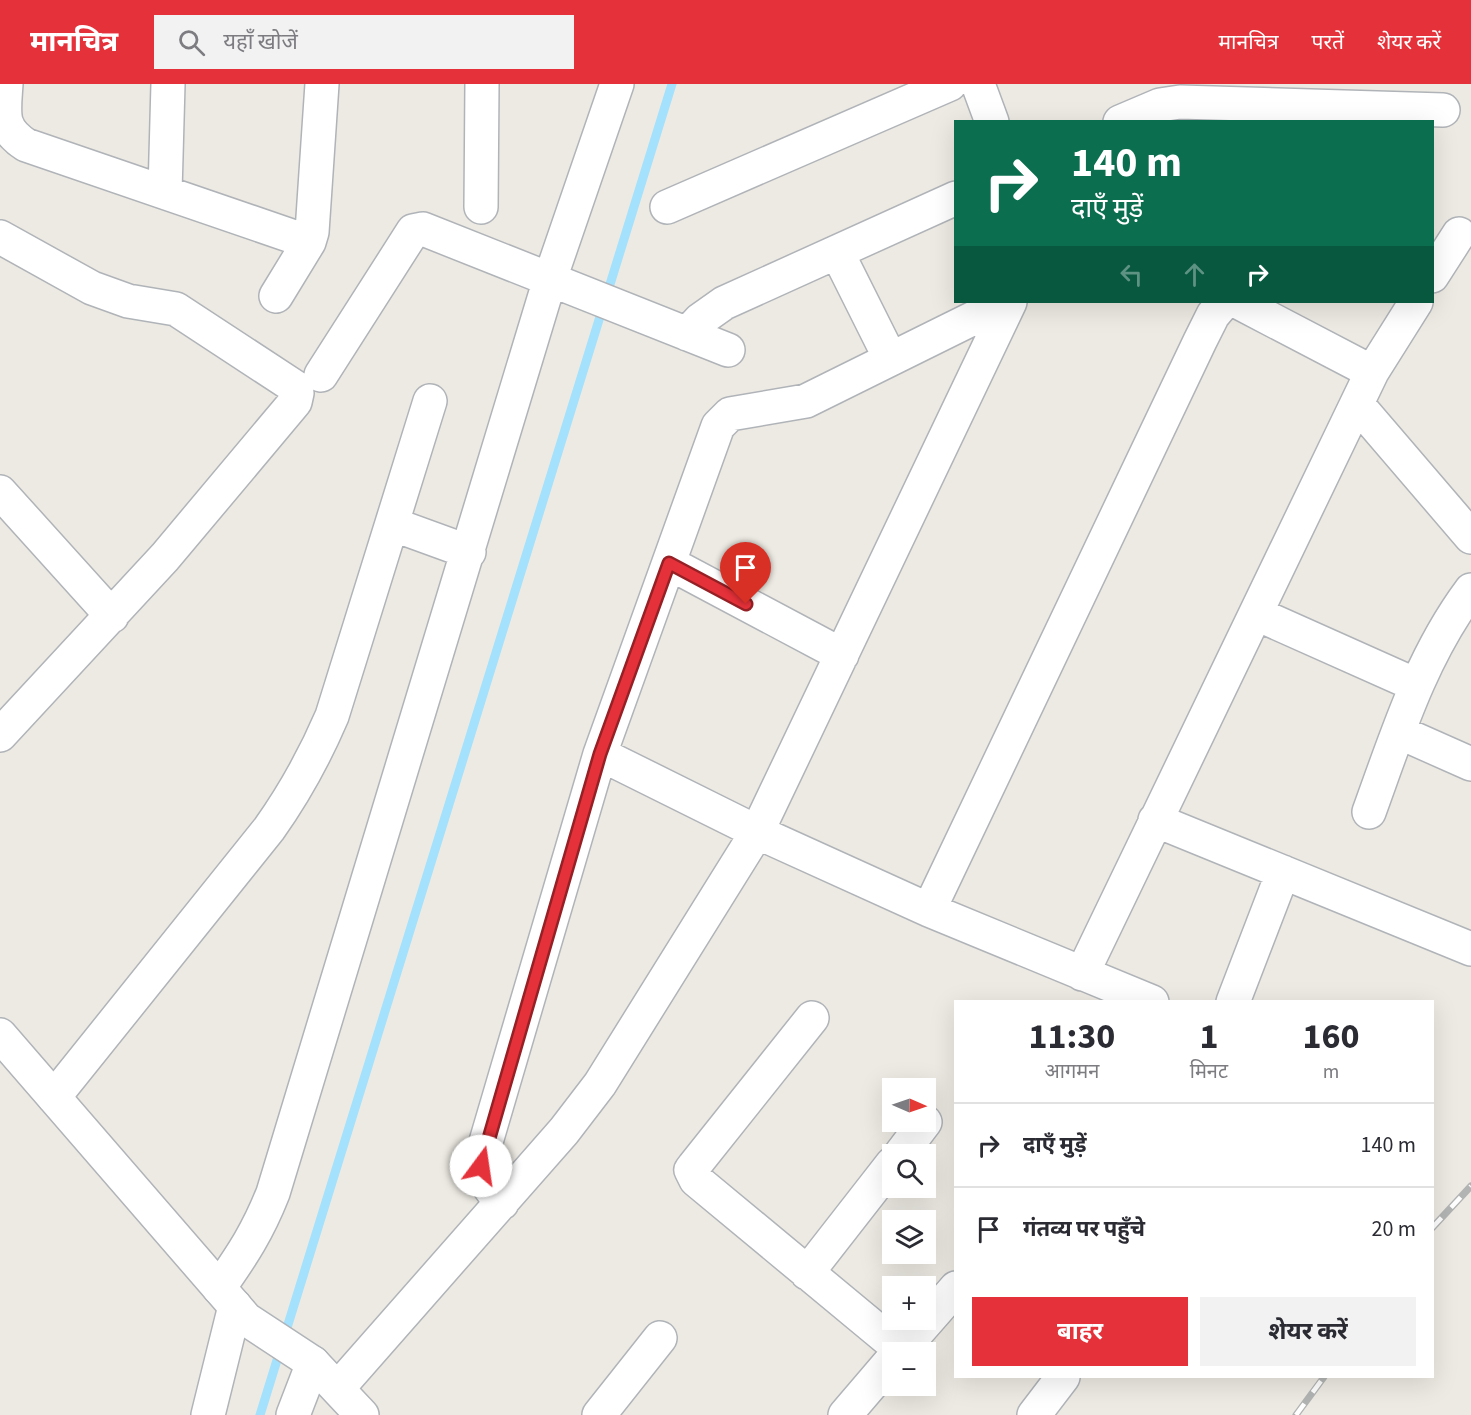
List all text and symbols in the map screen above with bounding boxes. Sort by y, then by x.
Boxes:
search box [154,15,574,69]
text: मानचित्र [30,22,118,62]
icon: search [175,26,208,59]
text: यहाँ खोजें [223,26,298,58]
text: मानचित्र [1219,27,1279,57]
text: परतें [1312,27,1344,57]
text: शेयर करें [1377,27,1441,57]
text: 140 m [1071,133,1182,193]
icon: right [972,144,1050,222]
text: दाएँ मुड़ें [1071,189,1143,228]
icon: left [1115,258,1148,291]
icon: ahead [1178,258,1211,291]
icon: right [1241,258,1274,291]
pin [720,542,771,604]
icon: arrive [729,551,762,584]
text: 11:30 [1028,1011,1115,1062]
text: 1 [1199,1011,1218,1062]
text: 160 [1302,1011,1360,1062]
text: आगमन [1044,1058,1099,1086]
text: मिनट [1190,1058,1228,1086]
text: m [1323,1058,1339,1086]
north arrow [882,1078,936,1132]
map controls [882,1078,936,1396]
icon: right [972,1129,1005,1162]
text: दाएँ मुड़ें [1023,1129,1086,1161]
text: 140 m [1361,1129,1416,1161]
position arrow [449,1134,513,1198]
button: search [882,1144,936,1198]
button: layers [882,1210,936,1264]
icon: arrive [972,1213,1005,1246]
text: गंतव्य पर पहुँचे [1023,1213,1145,1245]
text: 20 m [1371,1213,1416,1245]
button: + [882,1276,936,1330]
button: बाहर [972,1297,1188,1366]
button: शेयर करें [1200,1297,1416,1366]
button: − [882,1342,936,1396]

